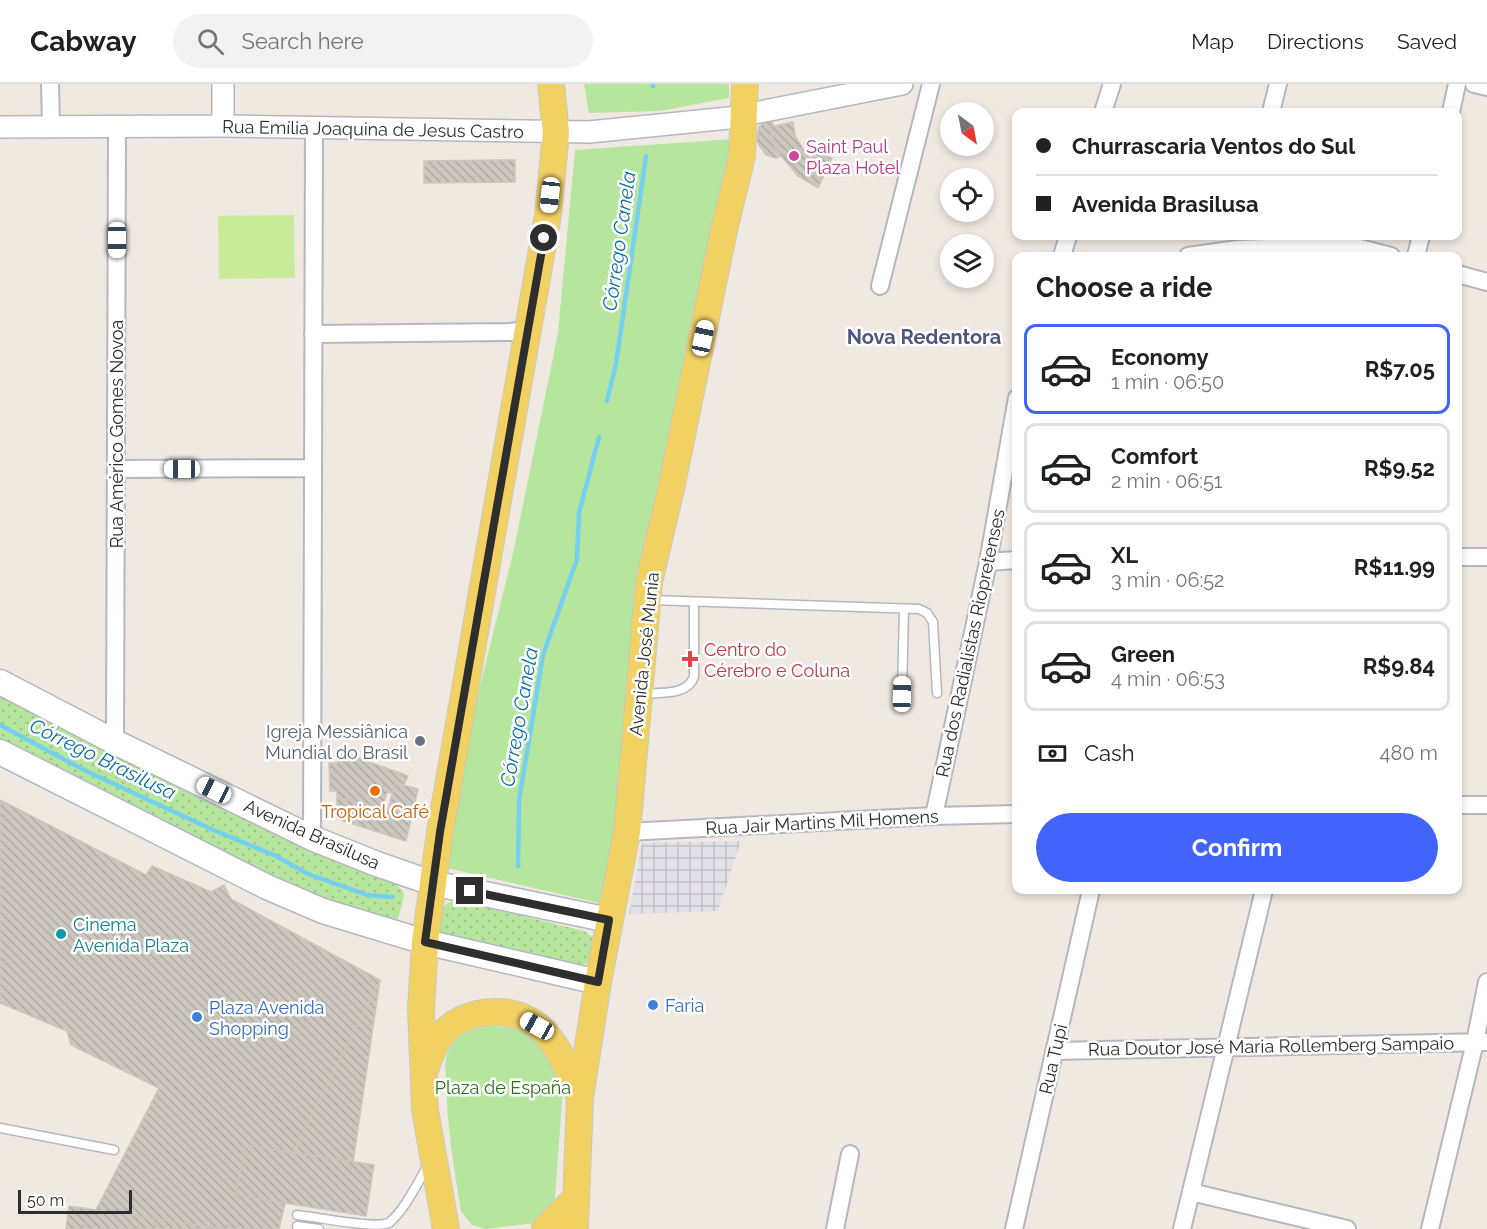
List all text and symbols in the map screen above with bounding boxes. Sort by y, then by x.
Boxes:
search box [173,14,593,68]
text: Cabway [30,25,137,58]
icon: search [194,25,227,58]
text: Search here [242,28,364,54]
text: Map [1191,29,1234,54]
text: Directions [1267,29,1364,54]
text: Saved [1397,29,1457,54]
north arrow [940,102,994,156]
map controls [940,102,994,288]
street label: Rua Emília Joaquina de Jesus Castro [222,116,524,142]
text: Churrascaria Ventos do Sul [1072,133,1355,159]
place label: Saint Paul Plaza Hotel [806,136,900,178]
marker: Saint Paul Plaza Hotel [787,149,801,163]
button: locate [940,168,994,222]
water label: Córrego Canela [597,169,641,313]
car [539,176,561,214]
text: Avenida Brasilusa [1072,191,1259,217]
car [108,222,126,258]
route start [530,224,557,251]
button: layers [940,234,994,288]
text: Choose a ride [1036,272,1212,303]
car [690,319,716,357]
street label: Rua Américo Gomes Novoa [106,320,127,548]
district label: Nova Redentora [847,325,1001,349]
icon: car [1039,342,1093,396]
text: Economy [1111,344,1209,370]
text: R$7.05 [1365,356,1435,382]
text: 1 min · 06:50 [1111,370,1224,394]
icon: car [1039,441,1093,495]
text: Comfort [1111,443,1198,469]
text: R$9.52 [1364,455,1435,481]
car [164,460,200,478]
text: 2 min · 06:51 [1111,469,1222,493]
street label: Rua dos Radialistas Riopretenses [931,507,1009,779]
icon: car [1039,540,1093,594]
text: XL [1111,542,1138,568]
text: R$11.99 [1354,554,1435,580]
text: 3 min · 06:52 [1111,568,1225,592]
street label: Avenida José Munia [625,571,663,737]
place label: Centro do Cérebro e Coluna [704,639,850,681]
icon: car [1039,639,1093,693]
text: Green [1111,641,1175,667]
water label: Córrego Canela [495,645,543,789]
marker: Centro do Cérebro e Coluna [681,650,699,668]
text: R$9.84 [1363,653,1435,679]
text: 4 min · 06:53 [1111,667,1225,691]
car [893,676,911,712]
water label: Córrego Brasilusa [26,713,180,805]
place label: Igreja Messiânica Mundial do Brasil [265,721,408,763]
marker: Igreja Messiânica Mundial do Brasil [413,734,427,748]
icon: cash [1036,737,1069,770]
text: Cash [1084,740,1135,766]
text: 480 m [1380,741,1438,765]
car [194,774,234,806]
marker: Tropical Café [368,784,382,798]
street label: Avenida Brasilusa [241,795,383,873]
place label: Tropical Café [321,801,429,822]
street label: Rua Jair Martins Mil Homens [705,805,939,839]
button: Confirm [1036,813,1438,882]
route end [456,877,483,904]
place label: Cinema Avenida Plaza [73,914,189,956]
marker: Cinema Avenida Plaza [54,927,68,941]
place label: Faria [665,995,704,1016]
place label: Plaza Avenida Shopping [209,997,324,1039]
marker: Faria [646,998,660,1012]
car [517,1009,557,1043]
marker: Plaza Avenida Shopping [190,1010,204,1024]
street label: Rua Tupi [1035,1022,1071,1096]
street label: Rua Doutor José Maria Rollemberg Sampaio [1088,1032,1455,1060]
park label: Plaza de España [435,1077,571,1098]
scale bar [18,1187,132,1214]
text: 50 m [27,1191,64,1210]

